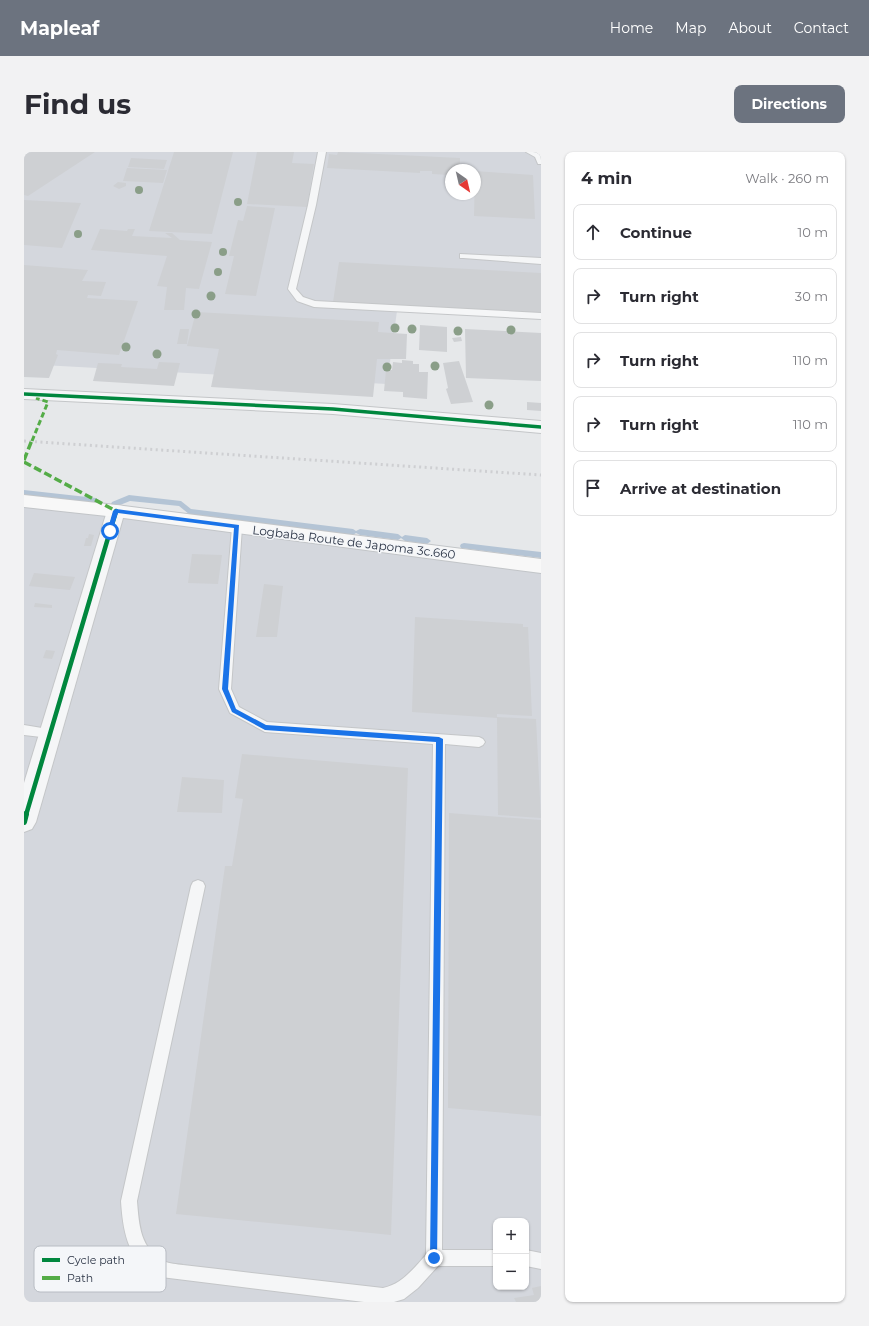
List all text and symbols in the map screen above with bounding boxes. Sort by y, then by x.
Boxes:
text: Mapleaf [20,17,99,40]
text: Home [610,19,653,37]
text: Map [675,19,706,37]
text: About [728,19,772,37]
text: Contact [794,19,849,37]
button: Directions [734,85,845,123]
text: Find us [24,87,131,121]
north arrow [445,164,481,200]
text: 4 min [581,168,632,188]
text: Walk · 260 m [745,170,829,186]
icon: ahead [582,221,604,243]
text: Continue [620,223,692,242]
text: 10 m [798,224,828,240]
icon: right [582,285,604,307]
text: Turn right [620,287,699,306]
text: 30 m [795,288,828,304]
icon: right [582,349,604,371]
text: Turn right [620,351,699,370]
text: 110 m [793,352,828,368]
icon: right [582,413,604,435]
text: Turn right [620,415,699,434]
text: 110 m [793,416,828,432]
icon: arrive [582,477,604,499]
text: Arrive at destination [620,479,781,498]
route start [101,522,119,540]
street label: Logbaba Route de Japoma 3c.660 [252,522,456,562]
map controls [493,1218,529,1290]
button: + [493,1218,529,1254]
legend [34,1246,166,1292]
route end [425,1249,443,1267]
text: Cycle path [67,1253,125,1267]
button: − [493,1254,529,1290]
text: Path [67,1271,93,1285]

